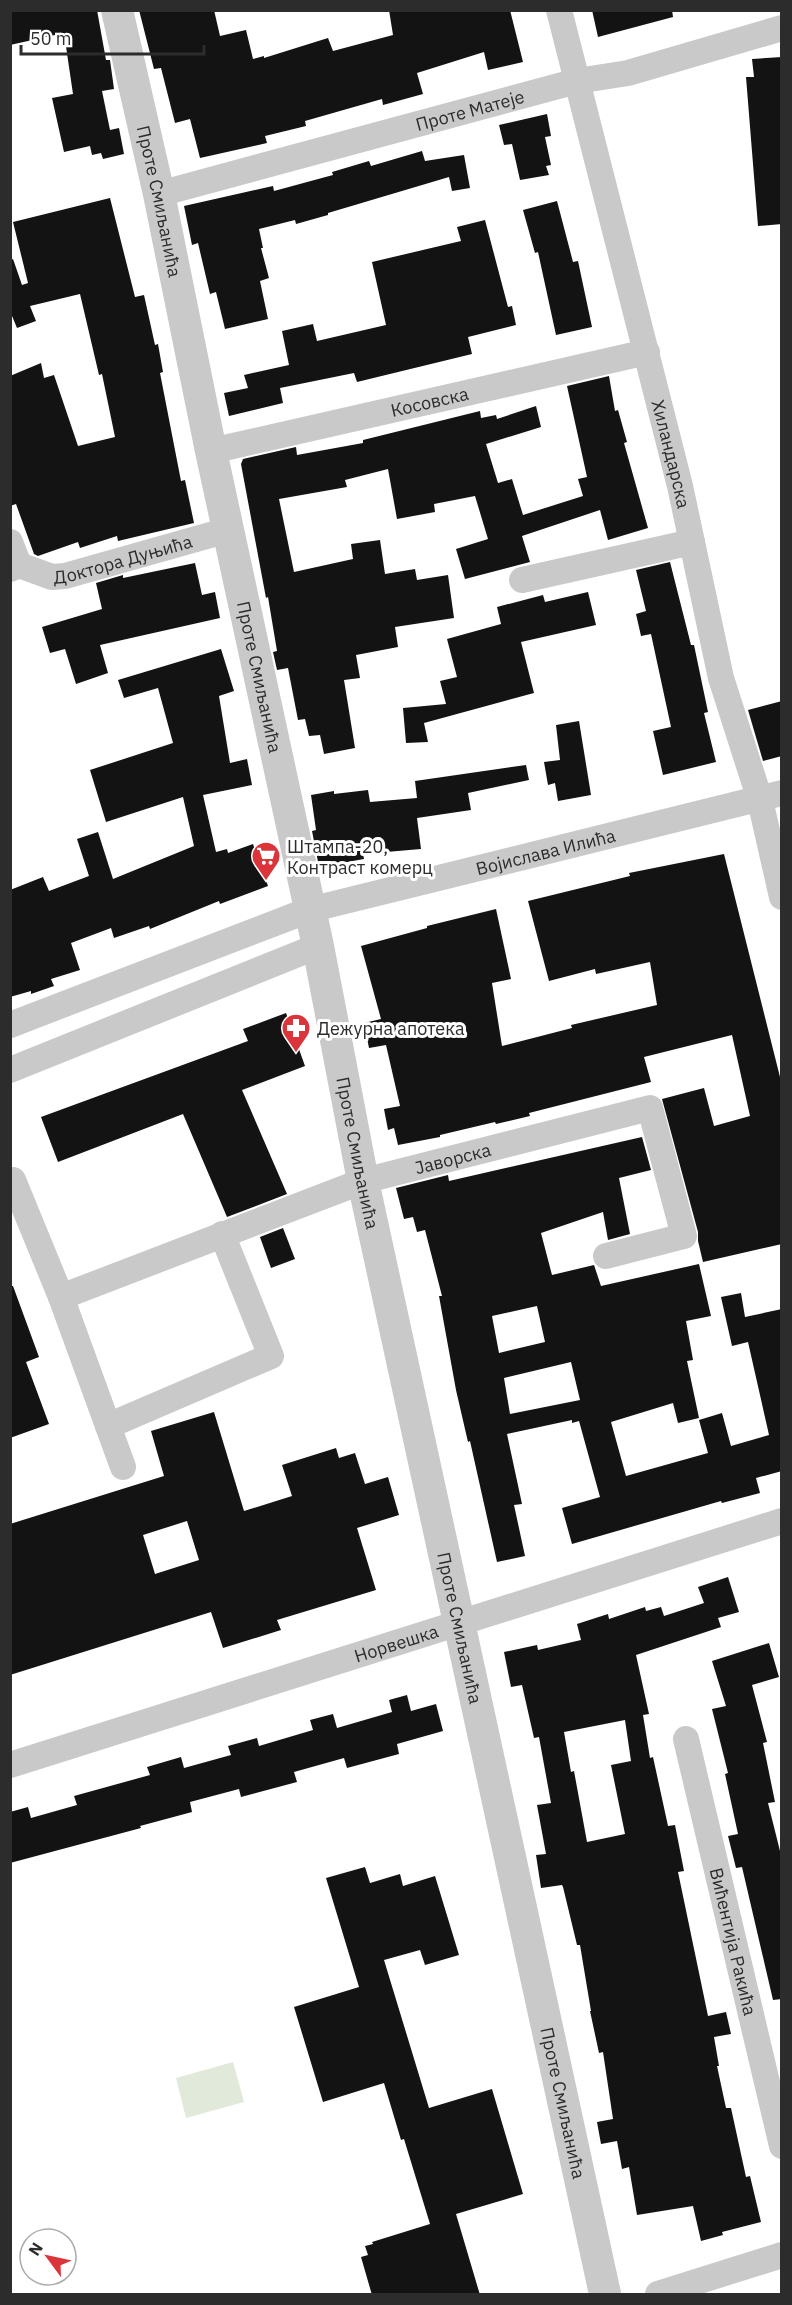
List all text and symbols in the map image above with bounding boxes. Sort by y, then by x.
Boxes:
scale bar [21,18,204,56]
text: 50 m [30,27,72,50]
street label: Проте Матеје [413,84,527,136]
street label: Проте Смиљанића [132,123,187,280]
street label: Косовска [388,381,471,421]
street label: Хиландарска [647,397,696,511]
street label: Доктора Дуњића [53,529,195,588]
street label: Проте Смиљанића [232,599,287,755]
street label: Војислава Илића [473,823,618,880]
place label: Штампа-20, Контраст комерц [287,835,433,879]
supermarket icon: Штампа-20, Контраст комерц [250,840,282,882]
pharmacy icon: Дежурна апотека [280,1012,312,1054]
place label: Дежурна апотека [317,1017,465,1040]
street label: Проте Смиљанића [332,1075,385,1231]
street label: Јаворска [412,1137,494,1179]
street label: Проте Смиљанића [433,1550,488,1706]
street label: Норвешка [351,1619,441,1667]
street label: Вићентија Ракића [705,1865,762,2018]
street label: Проте Смиљанића [536,2025,591,2181]
north arrow [18,2227,78,2287]
text: N [24,2239,47,2259]

